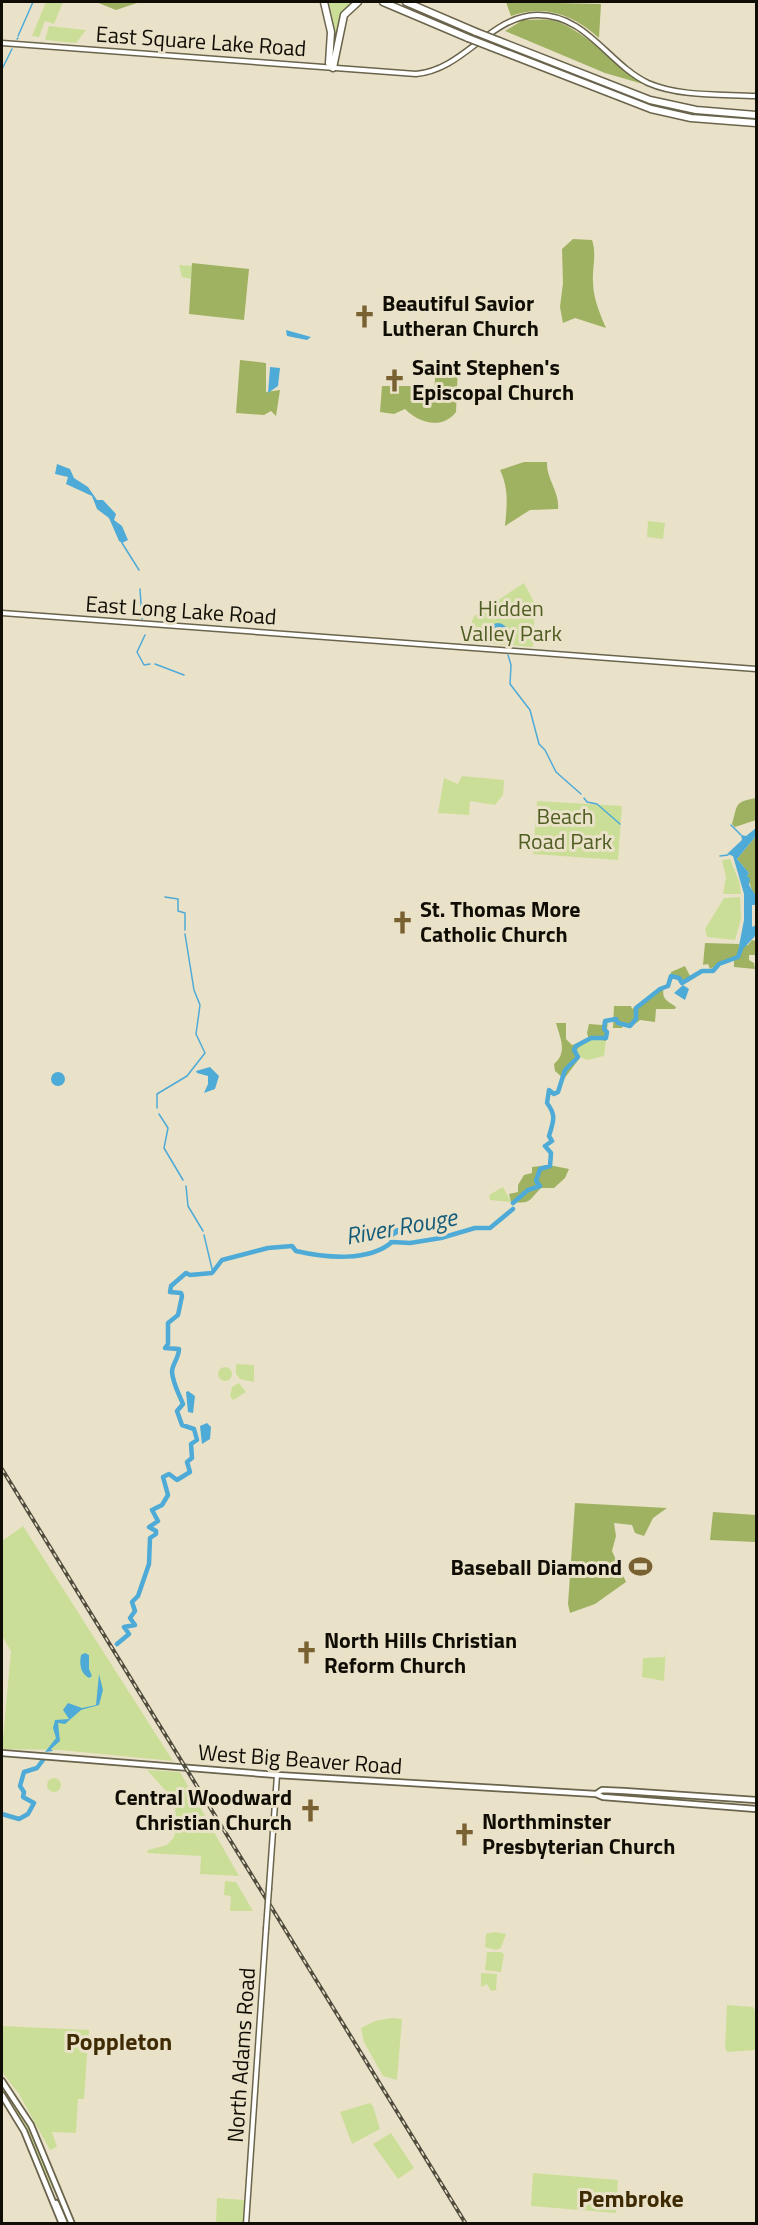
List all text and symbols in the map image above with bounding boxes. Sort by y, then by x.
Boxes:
street label: East Square Lake Road [95,17,307,65]
place label: Beautiful Savior Lutheran Church [382,286,539,345]
church icon: Beautiful Savior Lutheran Church [351,303,377,329]
place label: Saint Stephen's Episcopal Church [412,350,574,409]
church icon: Saint Stephen's Episcopal Church [381,367,407,393]
street label: East Long Lake Road [84,586,278,634]
park label: Hidden Valley Park [460,591,562,650]
park label: Beach Road Park [518,799,613,858]
place label: St. Thomas More Catholic Church [420,892,581,951]
church icon: St. Thomas More Catholic Church [389,909,415,935]
water label: River Rouge [342,1198,461,1253]
place label: Baseball Diamond [450,1550,622,1584]
sports icon: Baseball Diamond [627,1554,653,1580]
place label: North Hills Christian Reform Church [324,1623,517,1682]
church icon: North Hills Christian Reform Church [293,1640,319,1666]
street label: West Big Beaver Road [197,1735,403,1783]
place label: Central Woodward Christian Church [115,1780,292,1839]
church icon: Central Woodward Christian Church [297,1797,323,1823]
place label: Northminster Presbyterian Church [482,1804,675,1863]
church icon: Northminster Presbyterian Church [451,1821,477,1847]
street label: North Adams Road [218,1966,264,2144]
district label: Poppleton [66,2023,172,2059]
district label: Pembroke [578,2180,684,2216]

